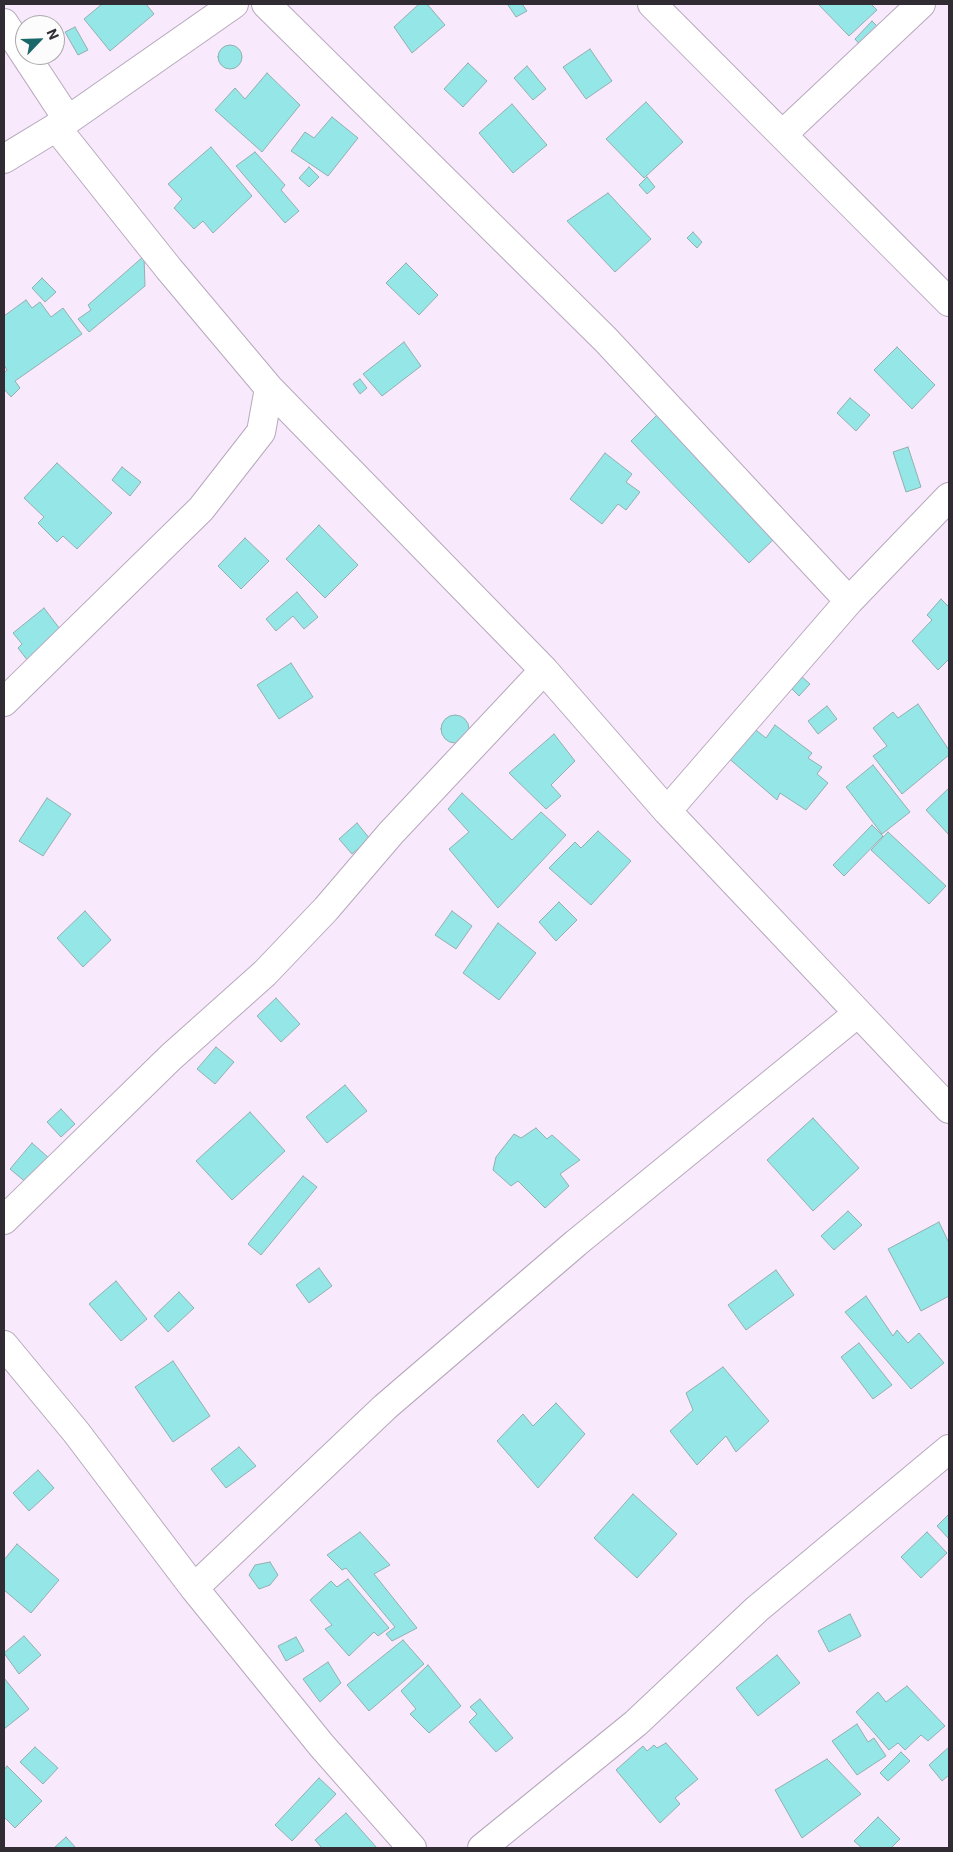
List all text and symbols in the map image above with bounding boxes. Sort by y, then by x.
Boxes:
north arrow [15,15,65,65]
text: N [43,27,62,42]

